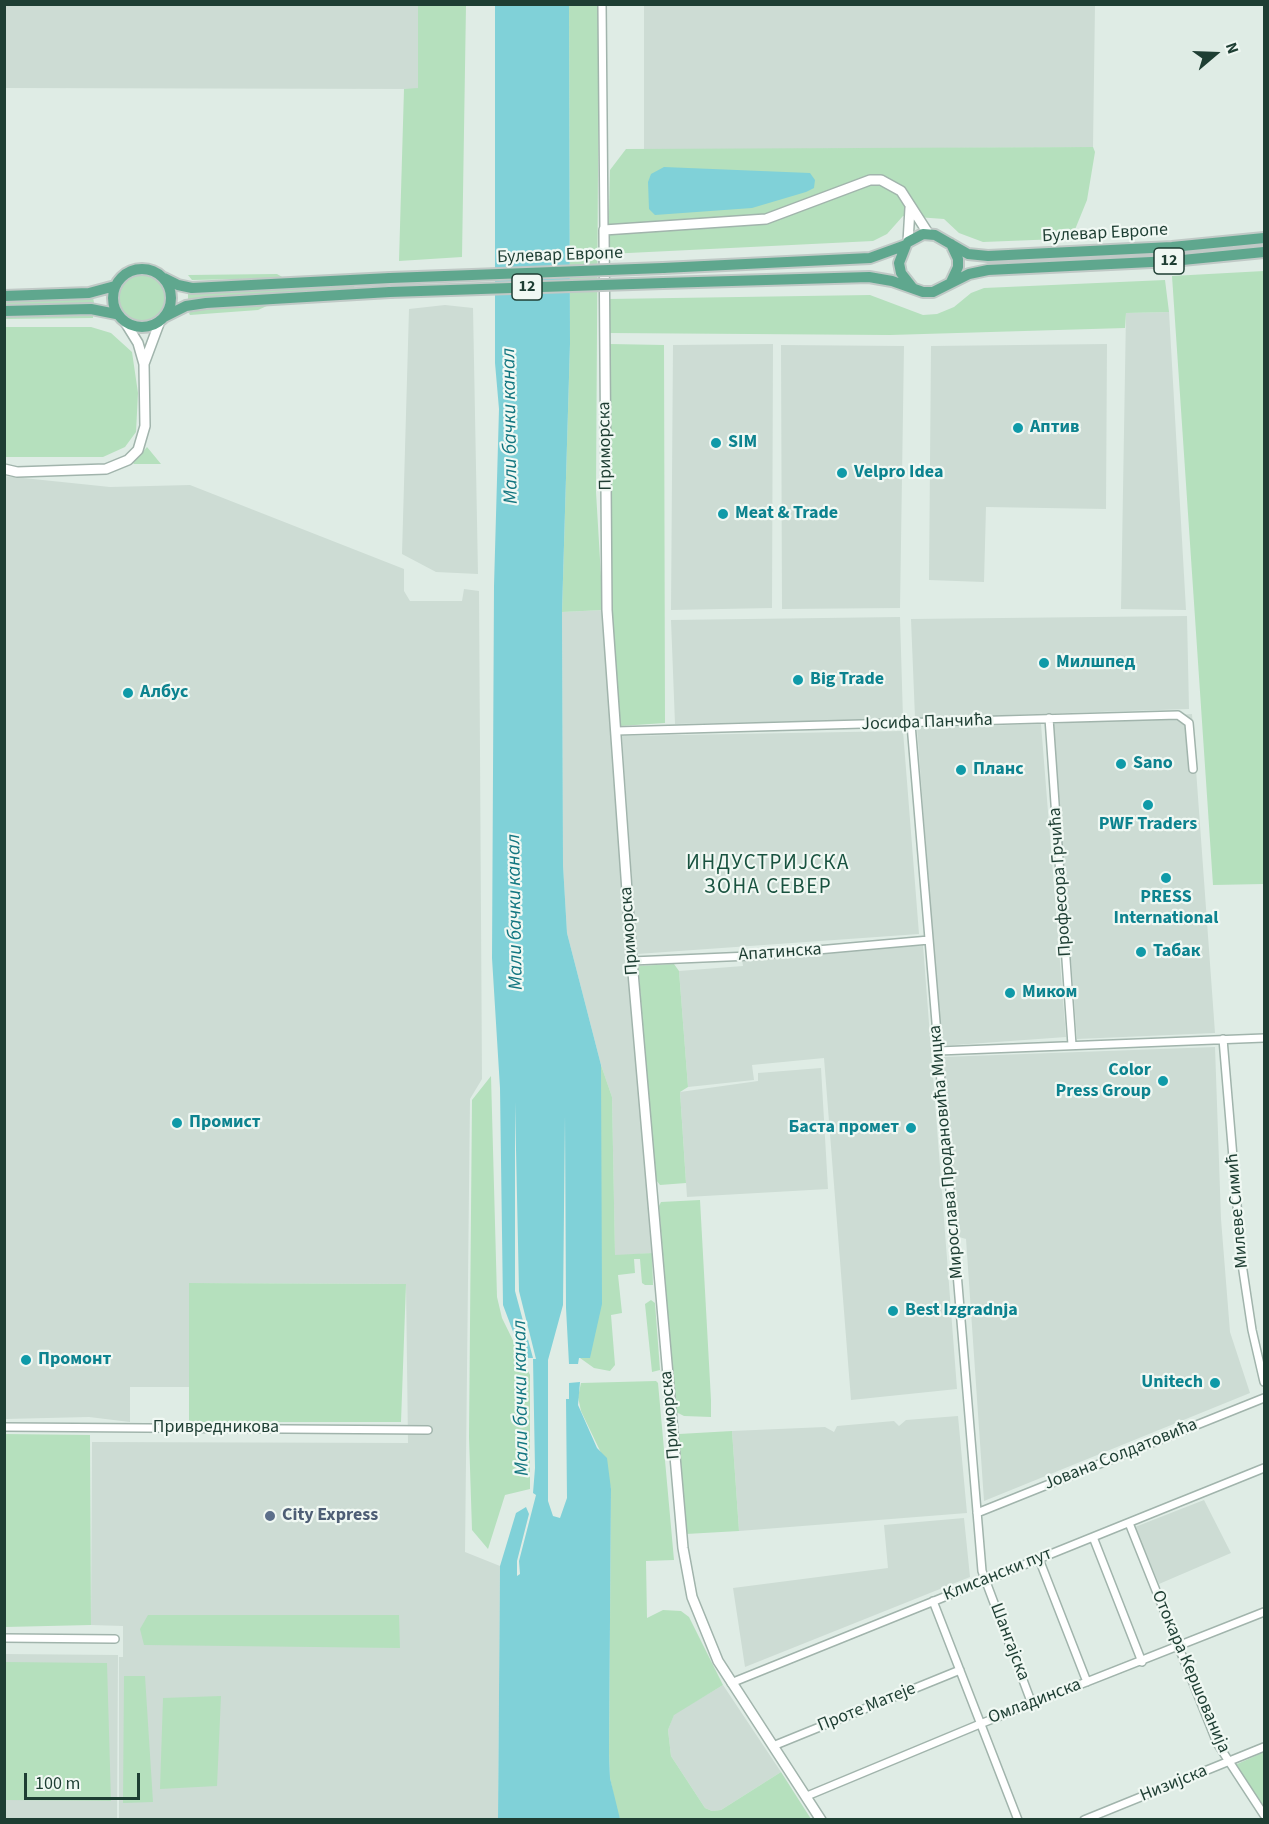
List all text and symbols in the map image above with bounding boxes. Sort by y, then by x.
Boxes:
north arrow [1185,24,1245,84]
text: N [1220,40,1244,57]
street label: Булевар Европе [1042,220,1168,248]
street label: Булевар Европе [497,243,623,269]
road number: 12 [1154,248,1184,274]
road number: 12 [512,274,542,300]
water label: Мали бачки канал [498,348,524,504]
street label: Приморска [594,401,618,491]
place label: Аптив [1030,417,1079,439]
marker: Аптив [1011,421,1025,435]
place label: SIM [728,432,757,454]
marker: SIM [709,436,723,450]
place label: Velpro Idea [854,462,943,484]
marker: Velpro Idea [835,466,849,480]
place label: Meat & Trade [735,503,838,525]
marker: Meat & Trade [716,507,730,521]
place label: Милшпед [1056,652,1135,674]
marker: Милшпед [1037,656,1051,670]
place label: Big Trade [810,669,884,691]
marker: Big Trade [791,673,805,687]
place label: Албус [140,682,188,704]
marker: Албус [121,686,135,700]
street label: Јосифа Панчића [861,710,993,736]
place label: Sano [1133,753,1173,775]
marker: Sano [1114,757,1128,771]
place label: Планс [973,759,1024,781]
marker: Планс [954,763,968,777]
marker: PWF Traders [1141,798,1155,812]
street label: Професора Грчића [1045,807,1077,957]
place label: PWF Traders [1099,814,1197,836]
water label: Мали бачки канал [503,834,529,990]
district label: ИНДУСТРИЈСКА ЗОНА СЕВЕР [686,851,850,901]
marker: PRESS International [1159,871,1173,885]
street label: Приморска [616,886,644,976]
place label: PRESS International [1113,887,1219,930]
street label: Апатинска [738,939,822,967]
place label: Табак [1153,941,1201,963]
marker: Табак [1134,945,1148,959]
place label: Миком [1022,982,1077,1004]
marker: Миком [1003,986,1017,1000]
street label: Мирослава Продановића Мицка [925,1024,969,1280]
place label: Color Press Group [1055,1060,1151,1102]
marker: Color Press Group [1156,1074,1170,1088]
place label: Промист [189,1112,261,1134]
marker: Промист [170,1116,184,1130]
place label: Баста промет [788,1117,899,1139]
marker: Баста промет [904,1121,918,1135]
street label: Милеве Симић [1222,1153,1254,1269]
place label: Best Izgradnja [905,1300,1018,1322]
marker: Best Izgradnja [886,1304,900,1318]
water label: Мали бачки канал [509,1320,535,1476]
place label: Промонт [38,1349,111,1371]
marker: Промонт [19,1353,33,1367]
street label: Приморска [656,1370,686,1460]
place label: Unitech [1141,1372,1203,1394]
marker: Unitech [1208,1376,1222,1390]
street label: Јована Солдатовића [1041,1414,1201,1496]
street label: Привредникова [153,1417,279,1439]
place label: City Express [282,1505,378,1527]
marker: City Express [263,1509,277,1523]
street label: Клисански пут [941,1543,1055,1607]
street label: Отокара Кершованија [1146,1588,1234,1756]
street label: Шангајска [984,1600,1034,1684]
street label: Омладинска [985,1674,1085,1730]
street label: Проте Матеје [815,1679,919,1737]
scale bar [27,1761,142,1799]
street label: Низијска [1137,1761,1211,1807]
text: 100 m [35,1771,80,1796]

